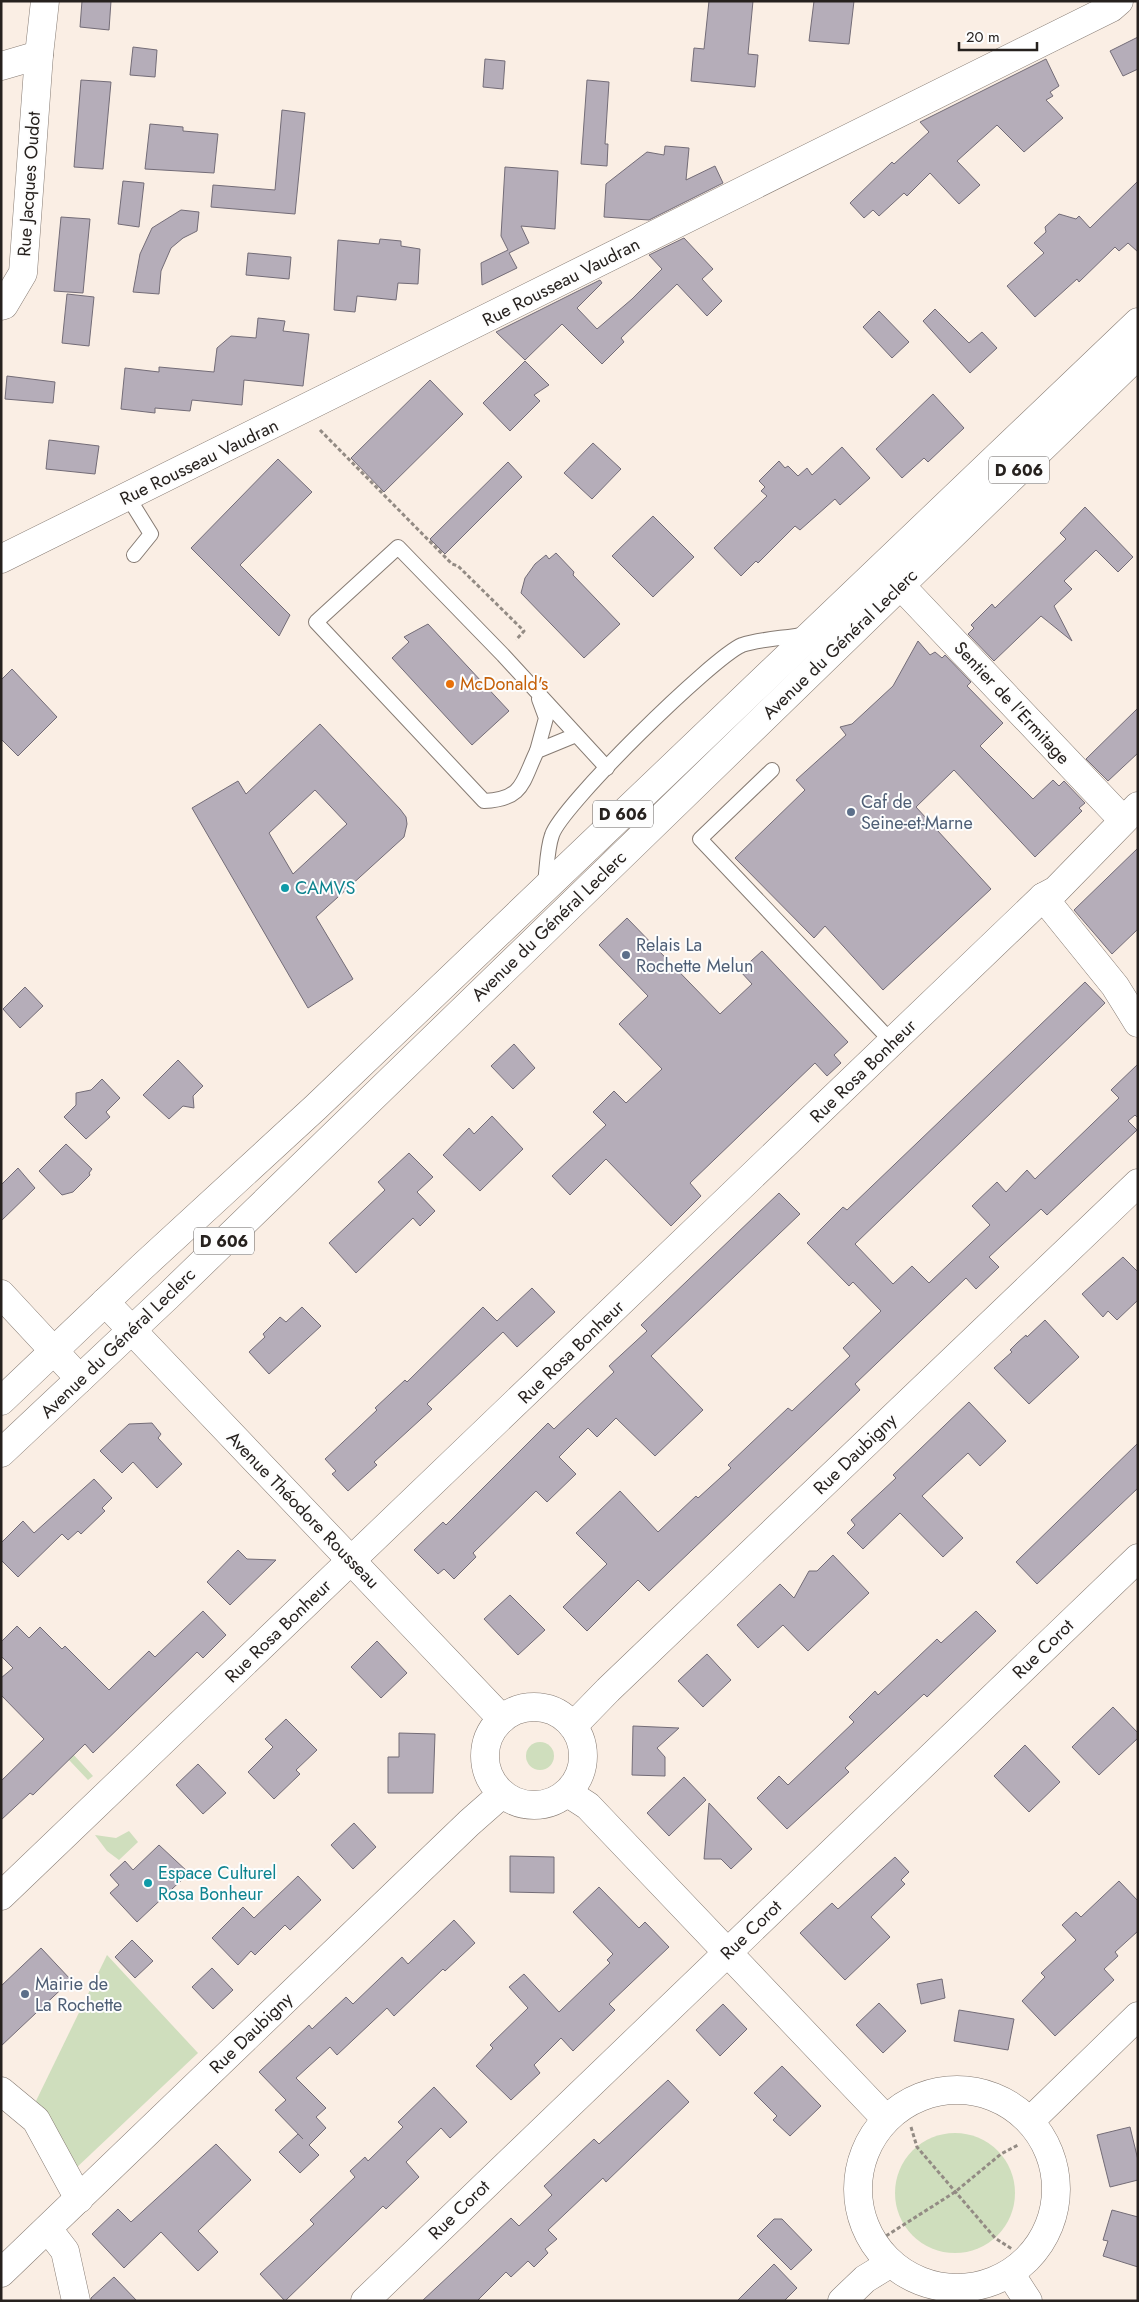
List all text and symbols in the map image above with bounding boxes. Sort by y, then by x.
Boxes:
scale bar [959,20,1036,52]
text: 20 m [966,26,1000,48]
street label: Rue Jacques Oudot [11,110,47,257]
street label: Rue Rousseau Vaudran [478,231,644,333]
street label: Rue Rousseau Vaudran [115,412,283,512]
road number: D 606 [989,456,1049,484]
street label: Avenue du Général Leclerc [757,563,923,725]
street label: Sentier de l'Ermitage [948,636,1076,770]
place label: McDonald's [460,671,548,697]
marker: McDonald's [444,678,456,690]
place label: Caf de Seine-et-Marne [861,789,973,836]
road number: D 606 [593,801,653,828]
marker: Caf de Seine-et-Marne [845,806,857,818]
street label: Avenue du Général Leclerc [466,845,632,1007]
place label: CAMVS [295,875,355,901]
marker: CAMVS [279,882,291,894]
place label: Relais La Rochette Melun [636,932,753,979]
marker: Relais La Rochette Melun [620,949,632,961]
street label: Rue Rosa Bonheur [804,1013,923,1129]
road number: D 606 [194,1228,254,1254]
street label: Avenue du Général Leclerc [35,1262,201,1424]
street label: Rue Rosa Bonheur [512,1294,631,1410]
street label: Rue Daubigny [807,1407,903,1501]
street label: Avenue Théodore Rousseau [221,1425,385,1595]
street label: Rue Rosa Bonheur [219,1573,338,1689]
street label: Rue Corot [1006,1613,1080,1685]
place label: Espace Culturel Rosa Bonheur [158,1860,276,1907]
marker: Espace Culturel Rosa Bonheur [142,1877,154,1889]
street label: Rue Corot [714,1894,788,1966]
place label: Mairie de La Rochette [35,1971,122,2018]
street label: Rue Daubigny [203,1986,299,2080]
marker: Mairie de La Rochette [19,1988,31,2000]
street label: Rue Corot [422,2174,496,2246]

